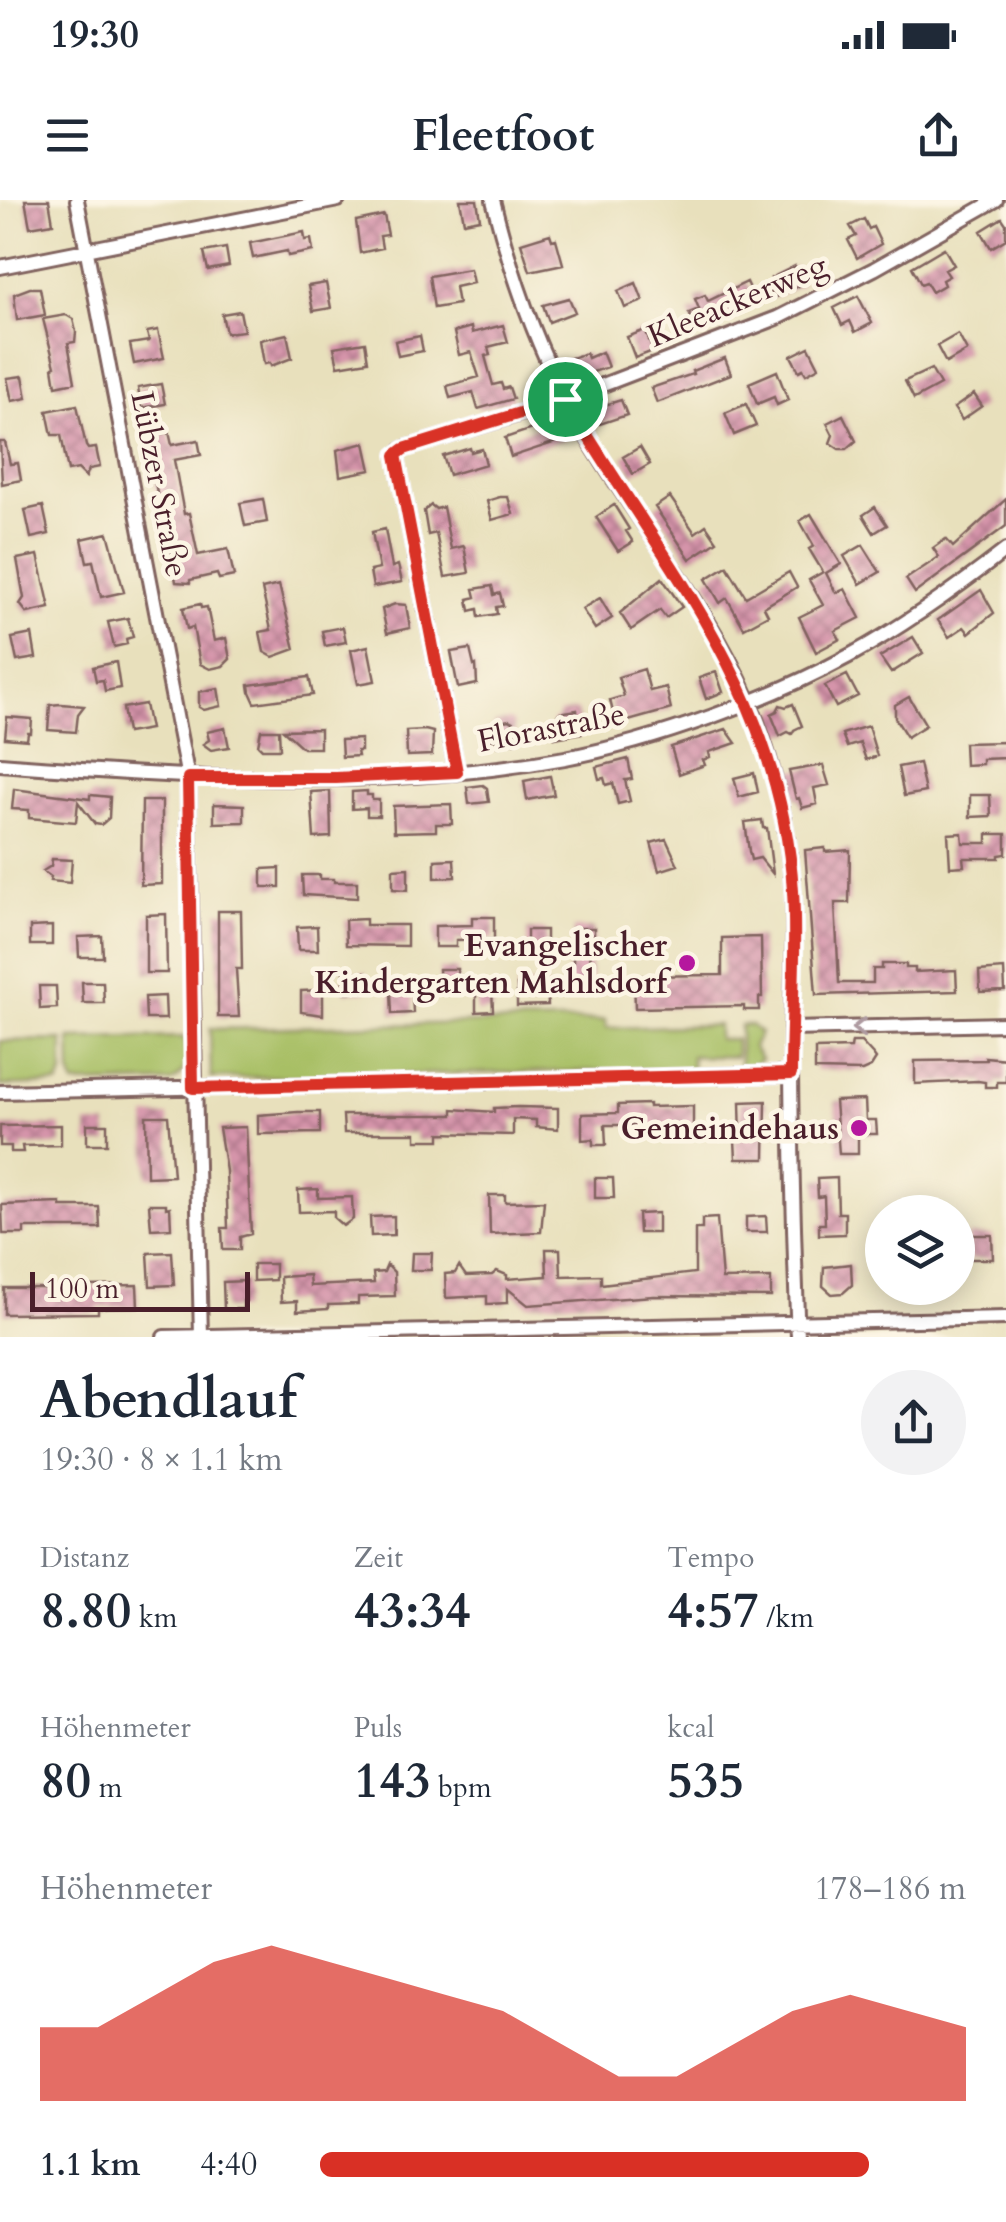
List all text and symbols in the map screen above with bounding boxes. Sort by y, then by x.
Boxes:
text: 19:30 [50,9,139,61]
text: Fleetfoot [412,105,594,166]
icon: menu [40,108,95,163]
icon: share [911,108,966,163]
street label: Kleeackerweg [641,243,834,358]
pin [523,357,608,442]
icon: arrive [538,372,593,427]
street label: Lübzer Straße [119,388,199,581]
street label: Florastraße [474,692,629,764]
place label: Evangelischer Kindergarten Mahlsdorf [314,924,672,1005]
marker: Evangelischer Kindergarten Mahlsdorf [676,952,698,974]
one-way arrow [851,1017,867,1038]
place label: Gemeindehaus [621,1107,839,1151]
marker: Gemeindehaus [848,1117,870,1139]
map controls [865,1195,975,1305]
button: layers [865,1195,975,1305]
scale bar [30,1267,250,1312]
text: 100 m [45,1270,119,1308]
text: Abendlauf [40,1363,297,1437]
button: share [861,1370,966,1475]
text: 19:30 · 8 × 1.1 km [40,1438,283,1482]
text: Distanz [40,1539,129,1577]
text: Zeit [354,1539,403,1577]
text: Tempo [667,1539,754,1577]
text: 8.80 [40,1577,131,1645]
text: 43:34 [354,1577,471,1645]
text: 4:57 [667,1577,759,1645]
text: km [131,1599,178,1637]
text: /km [759,1599,814,1637]
text: Höhenmeter [40,1709,191,1747]
text: Puls [354,1709,402,1747]
text: kcal [667,1709,714,1747]
text: 80 [40,1747,91,1815]
text: 143 [354,1747,431,1815]
text: 535 [667,1747,744,1815]
text: m [91,1769,122,1807]
text: bpm [431,1769,492,1807]
text: Höhenmeter [40,1867,212,1911]
text: 178–186 m [814,1867,966,1911]
text: 1.1 km [40,2143,140,2187]
text: 4:40 [200,2143,257,2187]

